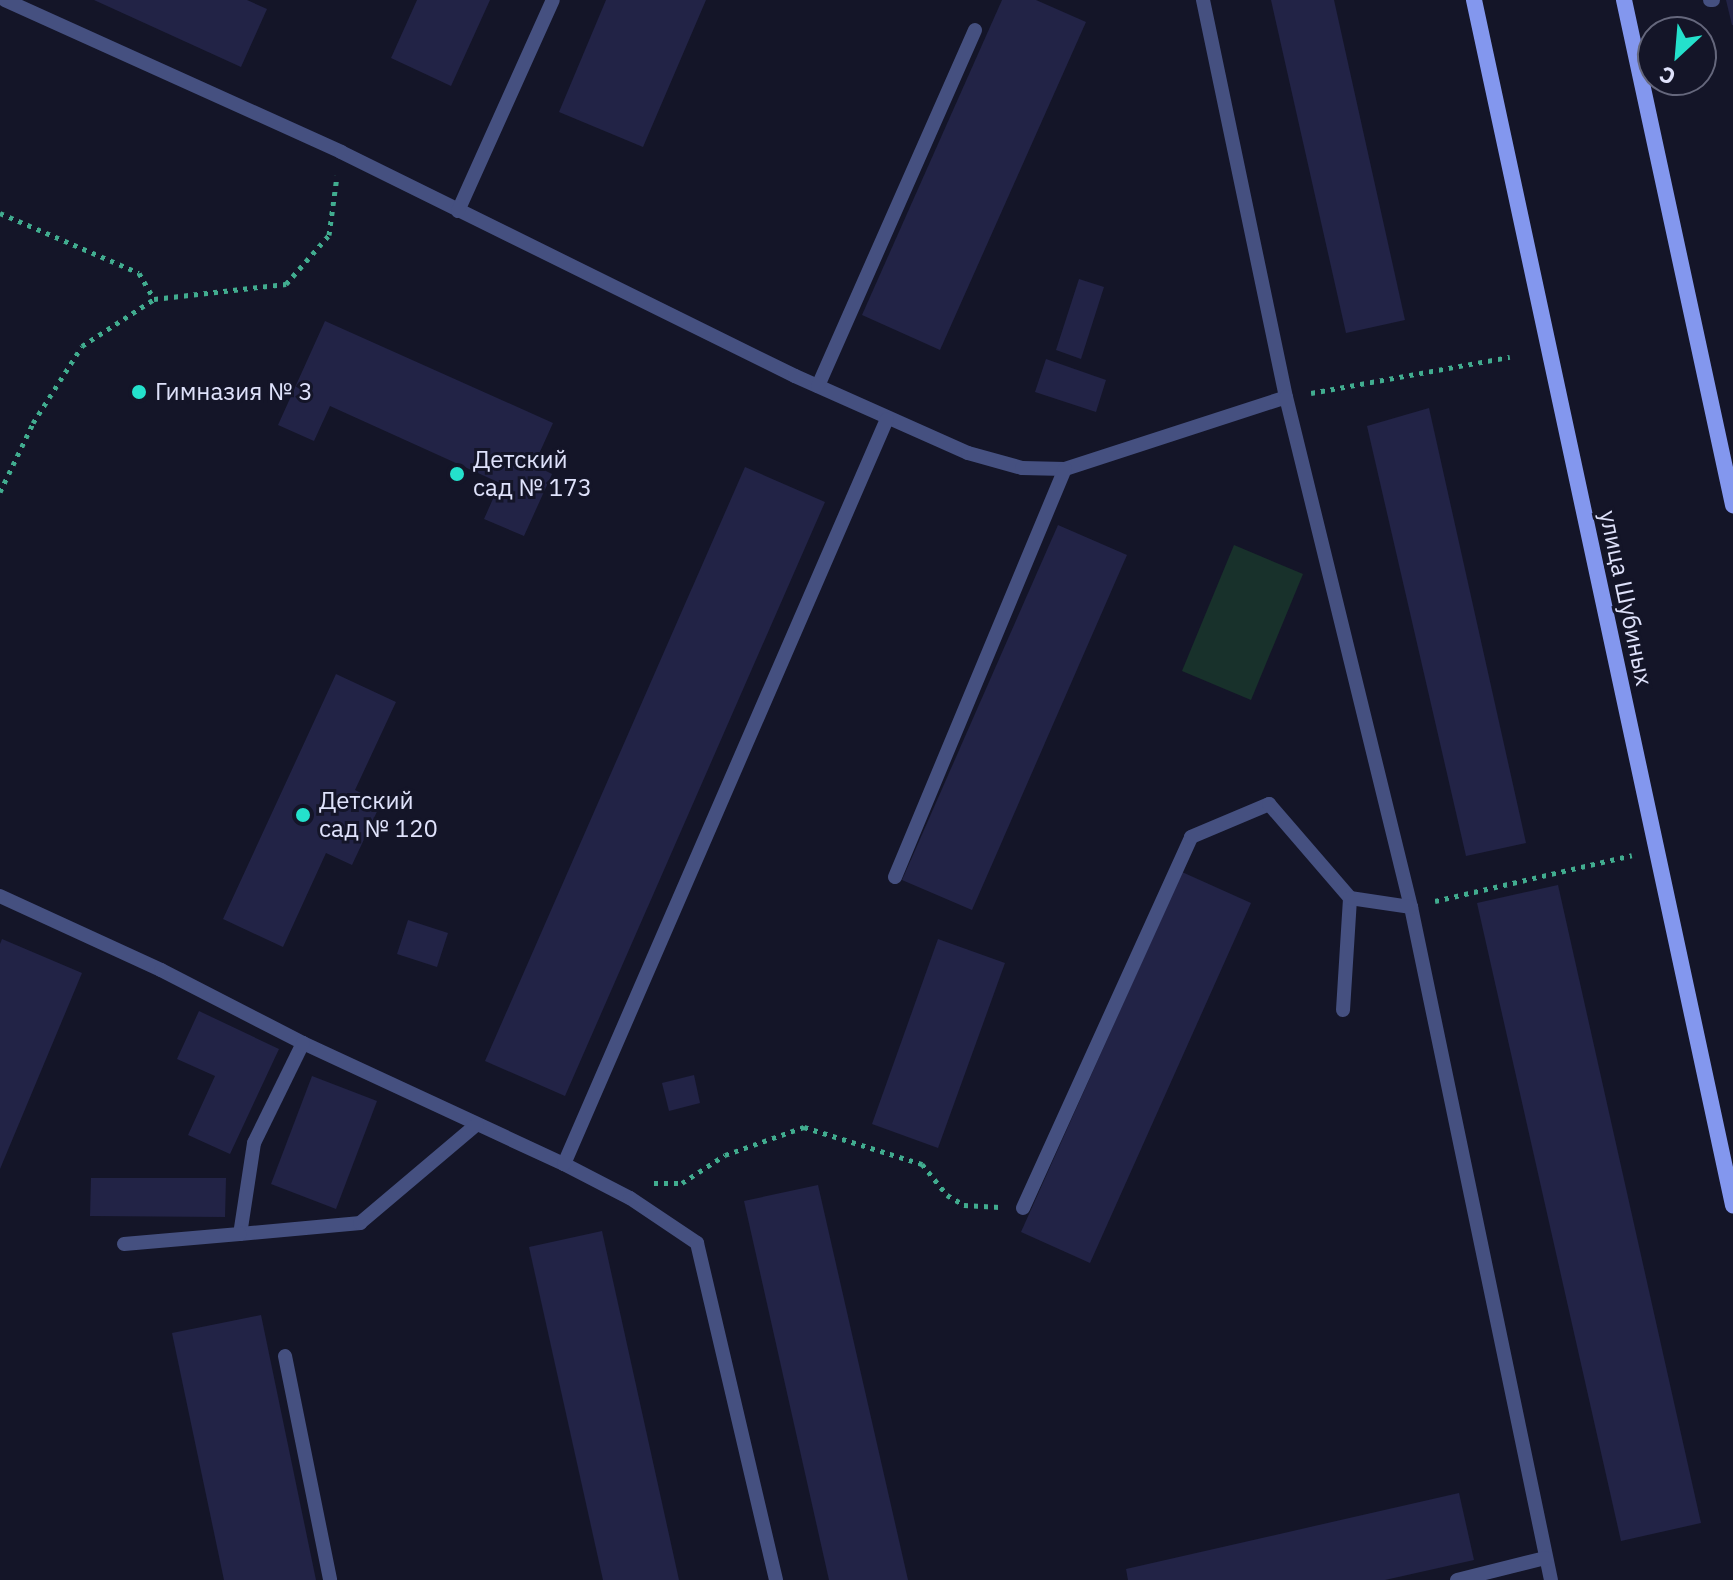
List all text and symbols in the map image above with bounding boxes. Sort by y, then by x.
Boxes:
north arrow [1637,16,1717,96]
text: С [1654,60,1680,92]
place label: Гимназия № 3 [155,378,313,406]
marker: Гимназия № 3 [130,383,148,401]
place label: Детский сад № 173 [473,446,592,502]
marker: Детский сад № 173 [448,465,466,483]
street label: улица Шубиных [1593,508,1659,688]
place label: Детский сад № 120 [319,787,438,843]
marker: Детский сад № 120 [294,806,312,824]

